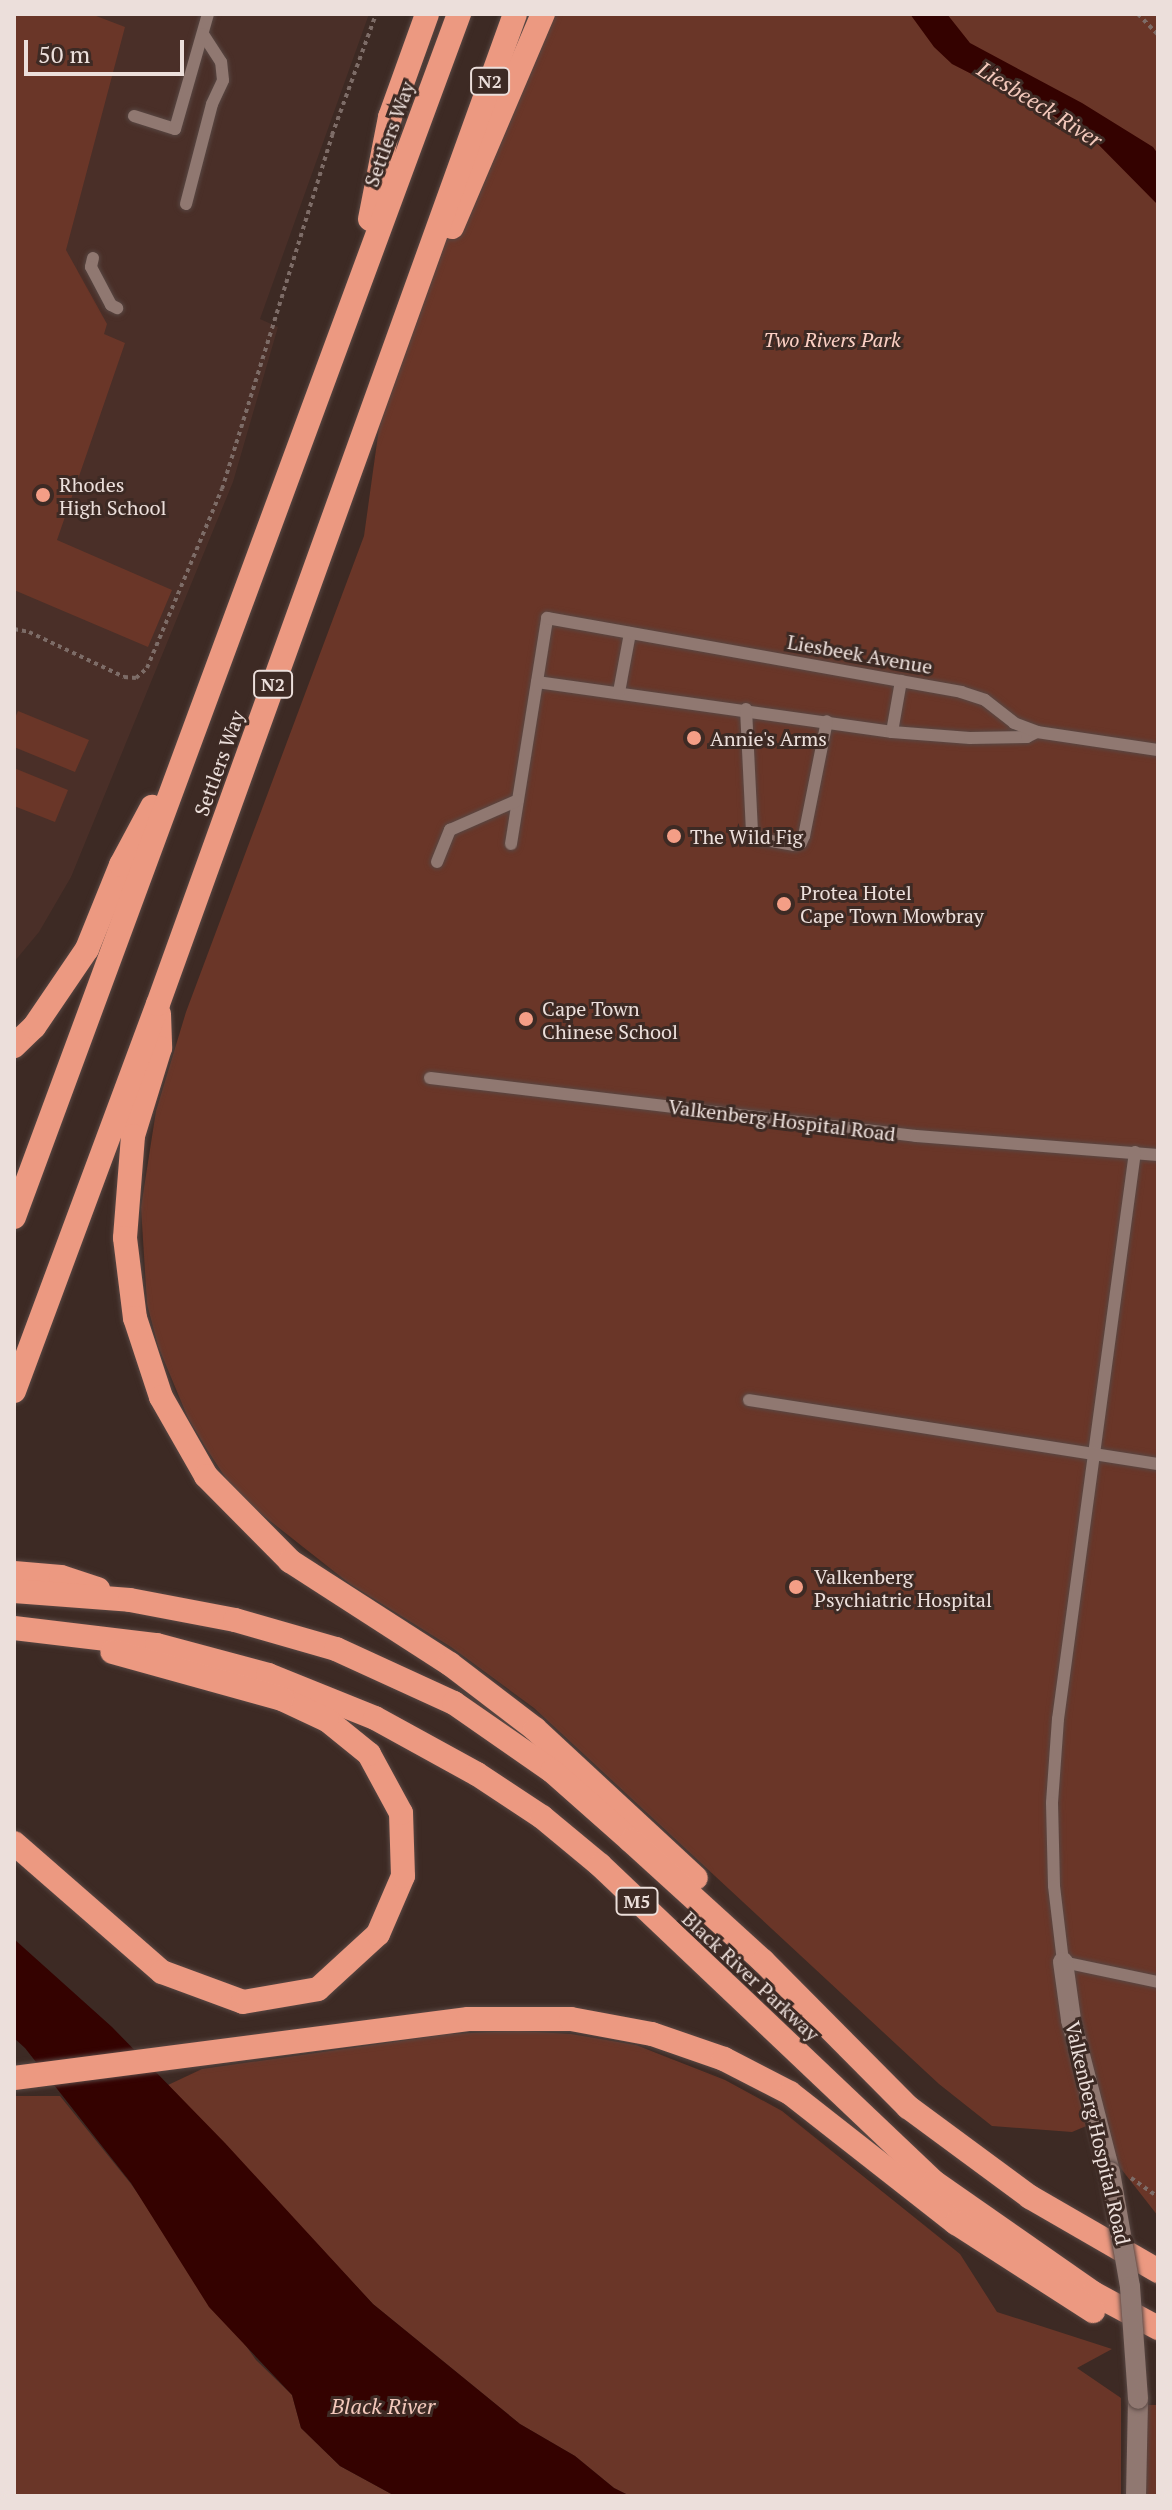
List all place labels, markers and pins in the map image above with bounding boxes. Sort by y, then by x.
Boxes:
place label: Rhodes High School [59,472,167,519]
marker: Rhodes High School [34,486,52,504]
place label: Annie's Arms [710,726,827,750]
marker: Annie's Arms [685,729,703,747]
place label: The Wild Fig [690,824,803,848]
marker: The Wild Fig [665,827,683,845]
place label: Protea Hotel Cape Town Mowbray [800,880,984,927]
marker: Protea Hotel Cape Town Mowbray [775,895,793,913]
place label: Cape Town Chinese School [542,996,678,1043]
marker: Cape Town Chinese School [517,1010,535,1028]
place label: Valkenberg Psychiatric Hospital [814,1564,992,1611]
marker: Valkenberg Psychiatric Hospital [785,1576,807,1598]

